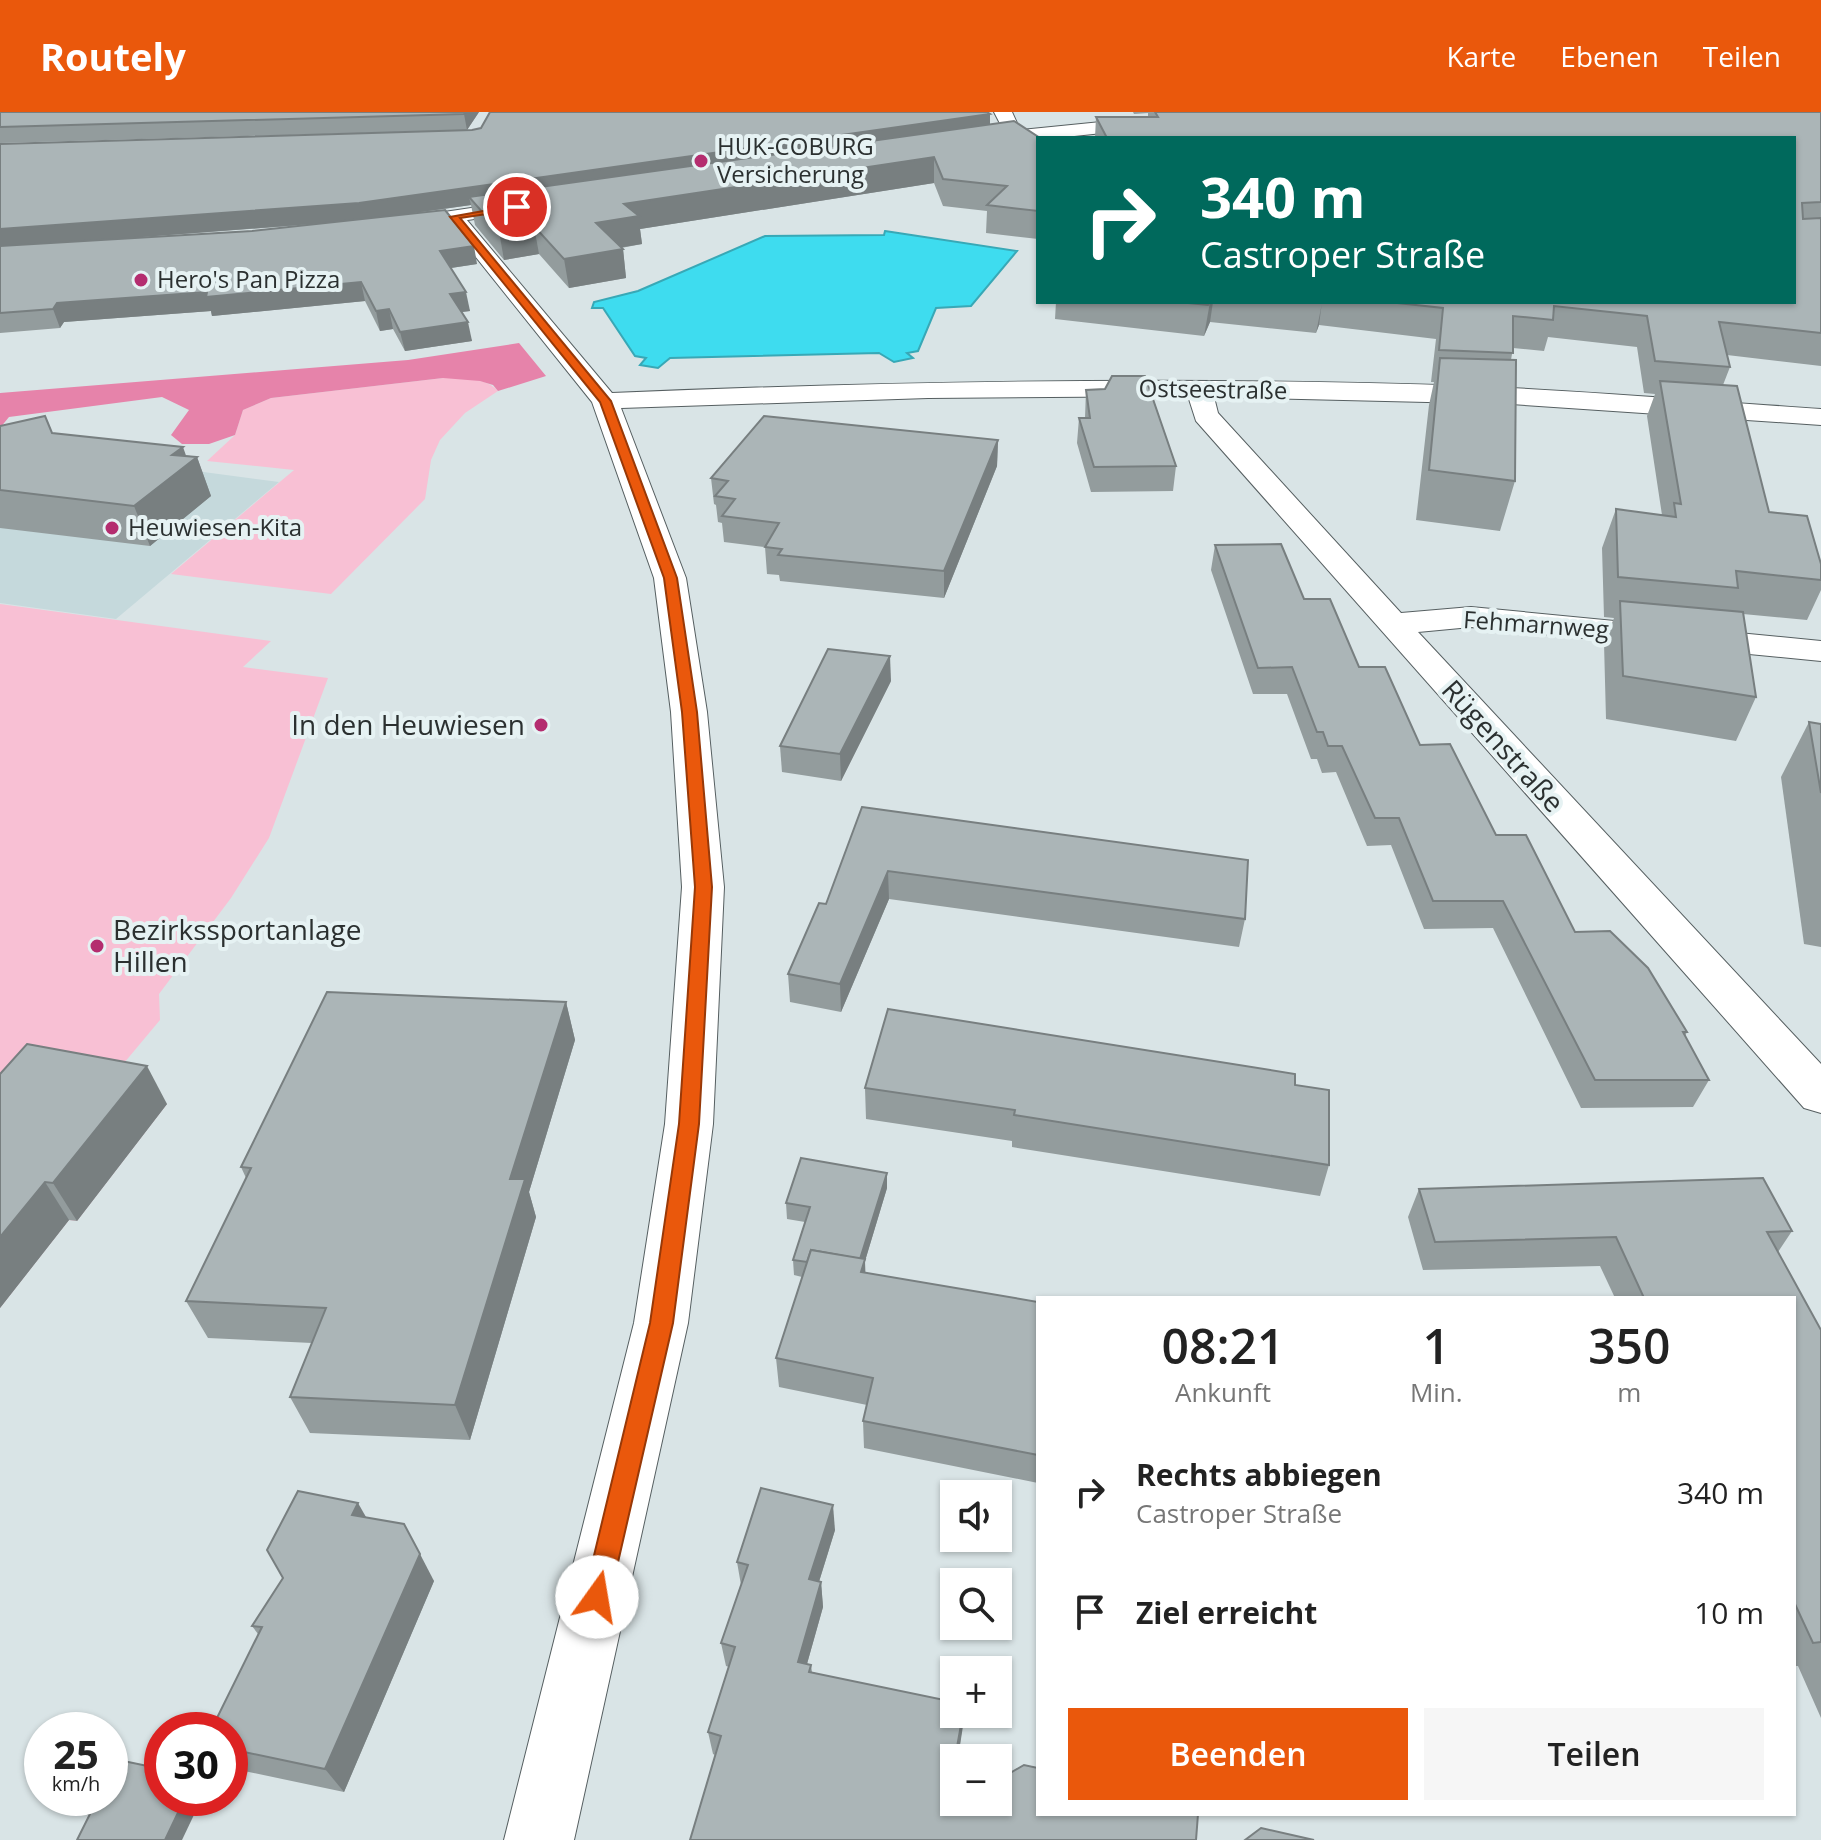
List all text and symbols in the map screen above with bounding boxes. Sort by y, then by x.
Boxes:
text: Routely [40,30,186,82]
text: Karte [1446,37,1516,75]
text: Ebenen [1560,37,1659,75]
text: Teilen [1703,37,1781,75]
place label: HUK-COBURG Versicherung [717,129,874,190]
marker: HUK-COBURG Versicherung [692,152,710,170]
text: 340 m [1200,158,1366,234]
icon: right [1068,168,1172,272]
pin [483,173,551,241]
icon: arrive [495,185,539,229]
text: Castroper Straße [1200,230,1485,279]
place label: Hero's Pan Pizza [157,262,340,295]
marker: Hero's Pan Pizza [132,271,150,289]
street label: Ostseestraße [1138,371,1288,406]
place label: Heuwiesen-Kita [128,510,302,543]
marker: Heuwiesen-Kita [103,519,121,537]
street label: Fehmarnweg [1462,602,1610,645]
street label: Rügenstraße [1434,671,1573,820]
place label: In den Heuwiesen [291,705,525,743]
marker: In den Heuwiesen [532,716,550,734]
place label: Bezirkssportanlage Hillen [113,910,362,980]
marker: Bezirkssportanlage Hillen [88,937,106,955]
text: 08:21 [1161,1313,1284,1378]
text: 1 [1423,1313,1450,1378]
text: 350 [1588,1313,1670,1378]
text: Ankunft [1175,1374,1271,1410]
text: Min. [1410,1374,1463,1410]
text: m [1617,1374,1641,1410]
text: Rechts abbiegen [1136,1454,1382,1495]
icon: right [1068,1470,1112,1514]
text: 340 m [1677,1472,1764,1513]
map controls [940,1480,1012,1816]
button: sound [940,1480,1012,1552]
text: Castroper Straße [1136,1495,1342,1531]
position arrow [555,1555,639,1639]
button: search [940,1568,1012,1640]
icon: arrive [1068,1590,1112,1634]
text: Ziel erreicht [1136,1592,1317,1633]
text: 10 m [1694,1592,1764,1633]
button: + [940,1656,1012,1728]
button: Beenden [1068,1708,1408,1800]
button: Teilen [1424,1708,1764,1800]
speed limit sign: 30 [144,1712,248,1816]
text: 25 [53,1726,99,1781]
button: − [940,1744,1012,1816]
text: km/h [52,1770,100,1797]

